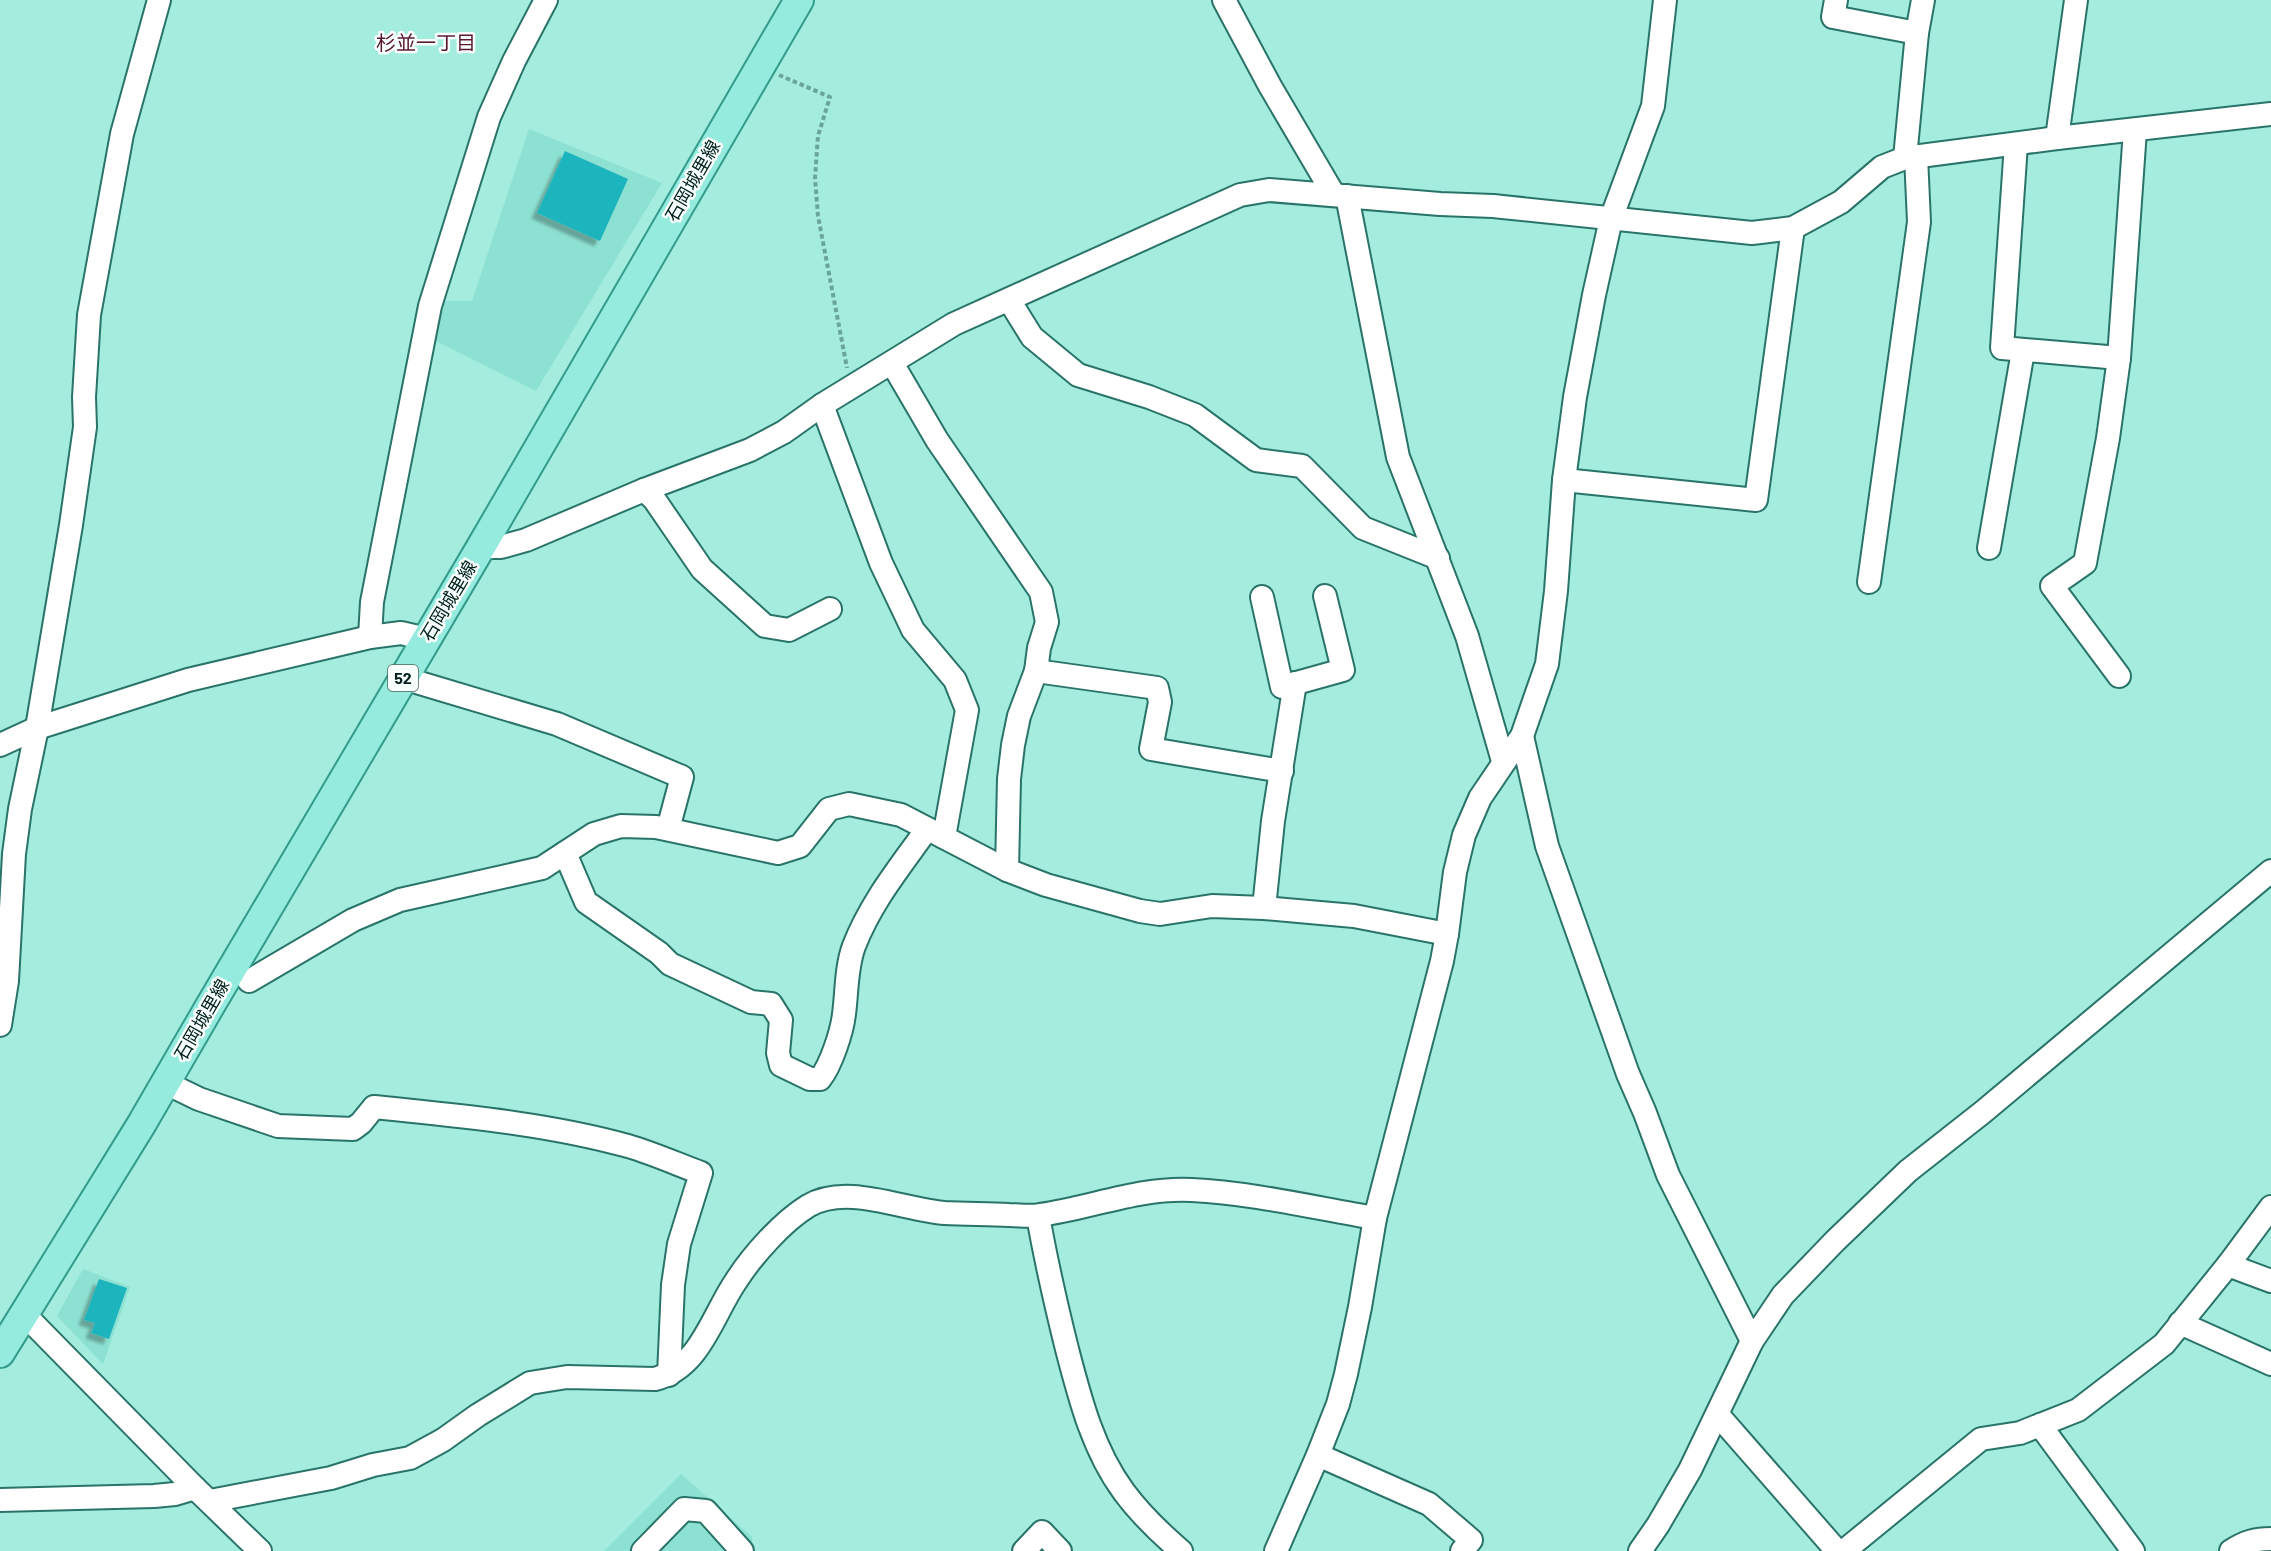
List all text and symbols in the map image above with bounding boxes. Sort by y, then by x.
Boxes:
district label: 杉並一丁目 [376,30,476,54]
street label: 石岡城里線 [660,136,724,225]
street label: 石岡城里線 [416,556,481,645]
road number: 52 [388,665,418,691]
street label: 石岡城里線 [169,975,233,1064]

